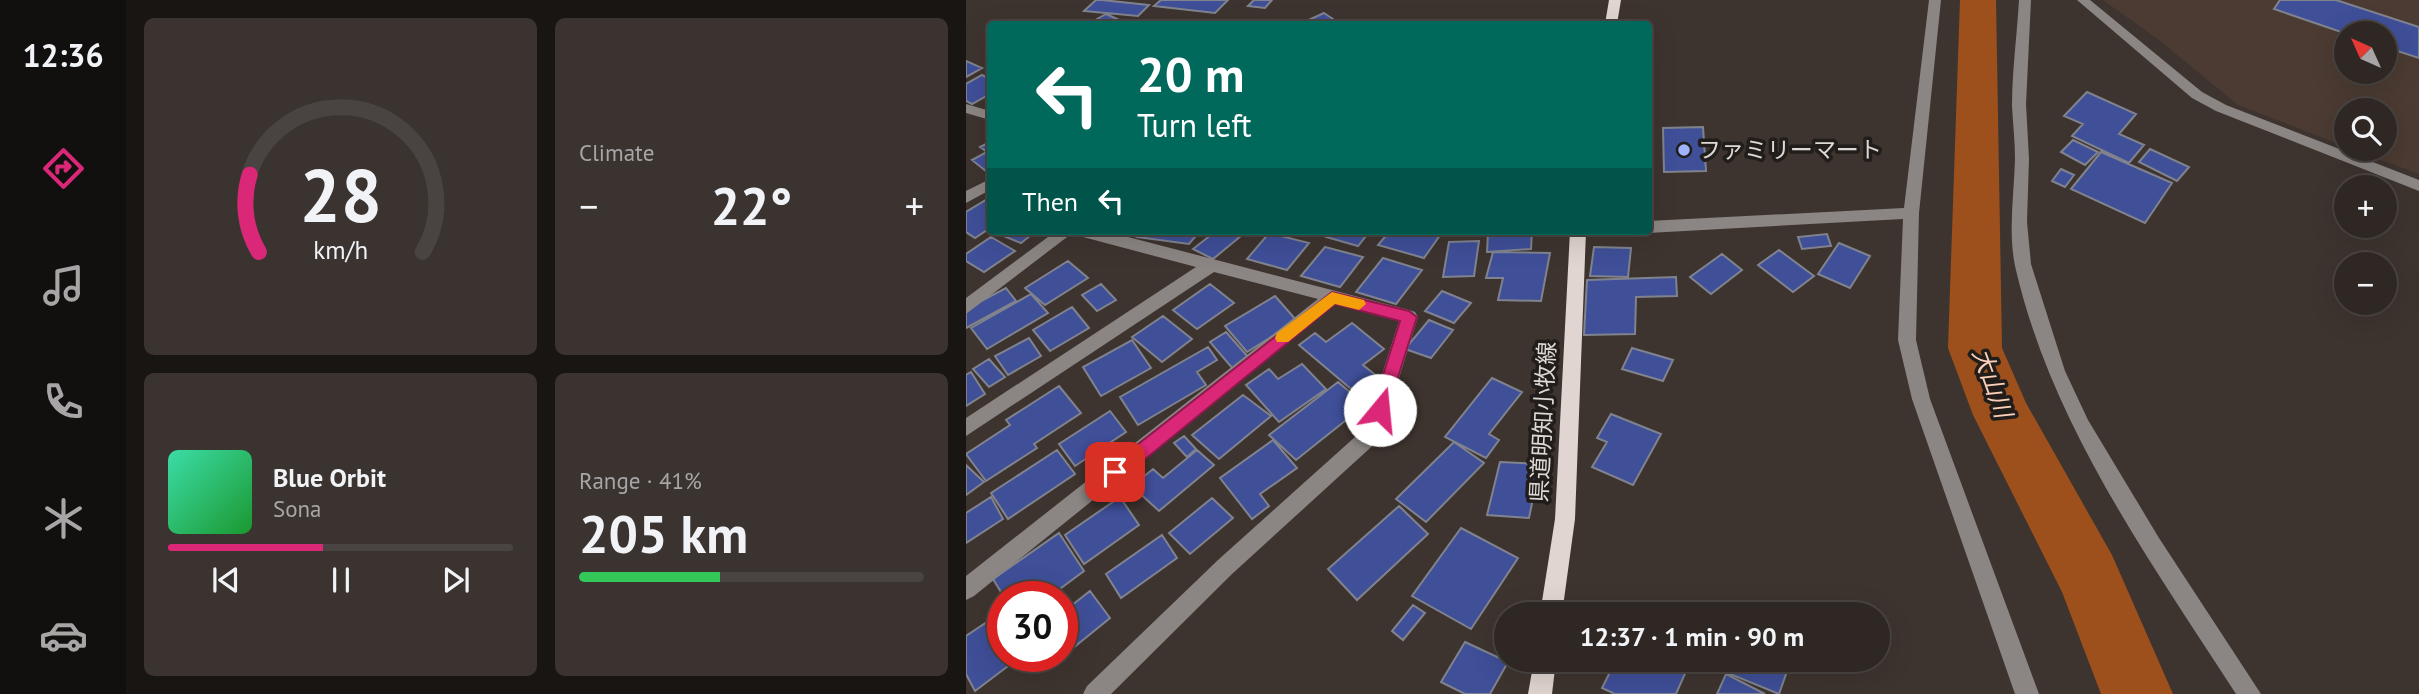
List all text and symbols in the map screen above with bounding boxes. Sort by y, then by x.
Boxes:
north arrow [2334,21,2398,84]
map controls [2334,21,2397,315]
text: 12:36 [22,34,104,76]
text: 20 m [1137,42,1244,106]
icon: left [1022,49,1113,140]
button: search [2334,98,2397,161]
text: Turn left [1137,104,1252,146]
place label: ファミリーマート [1698,135,1882,164]
text: Climate [579,138,654,167]
marker: ファミリーマート [1676,142,1692,158]
icon: directions [39,144,88,193]
text: 28 [299,149,382,243]
text: 22° [711,172,792,239]
button: + [2334,175,2397,238]
text: − [579,181,598,230]
text: + [905,181,924,230]
icon: left [1092,182,1130,220]
text: Then [1022,185,1078,218]
text: km/h [313,234,368,266]
button: − [2334,252,2397,315]
icon: music [39,261,88,310]
street label: 県道明知小牧線 [1524,341,1561,503]
water label: 大山川 [1966,344,2020,425]
position arrow [1343,373,1417,447]
icon: phone [39,377,88,426]
pin [1085,442,1145,502]
icon: arrive [1096,453,1134,491]
text: Blue Orbit [273,461,386,494]
text: Range · 41% [579,466,702,495]
icon: climate [39,494,88,543]
text: Sona [273,494,322,523]
text: 205 km [579,500,748,567]
icon: previous [207,561,245,599]
icon: pause [322,561,360,599]
icon: next [437,561,475,599]
speed limit sign: 30 [987,581,1078,672]
icon: car [39,611,88,660]
text: 12:37 · 1 min · 90 m [1580,620,1804,653]

